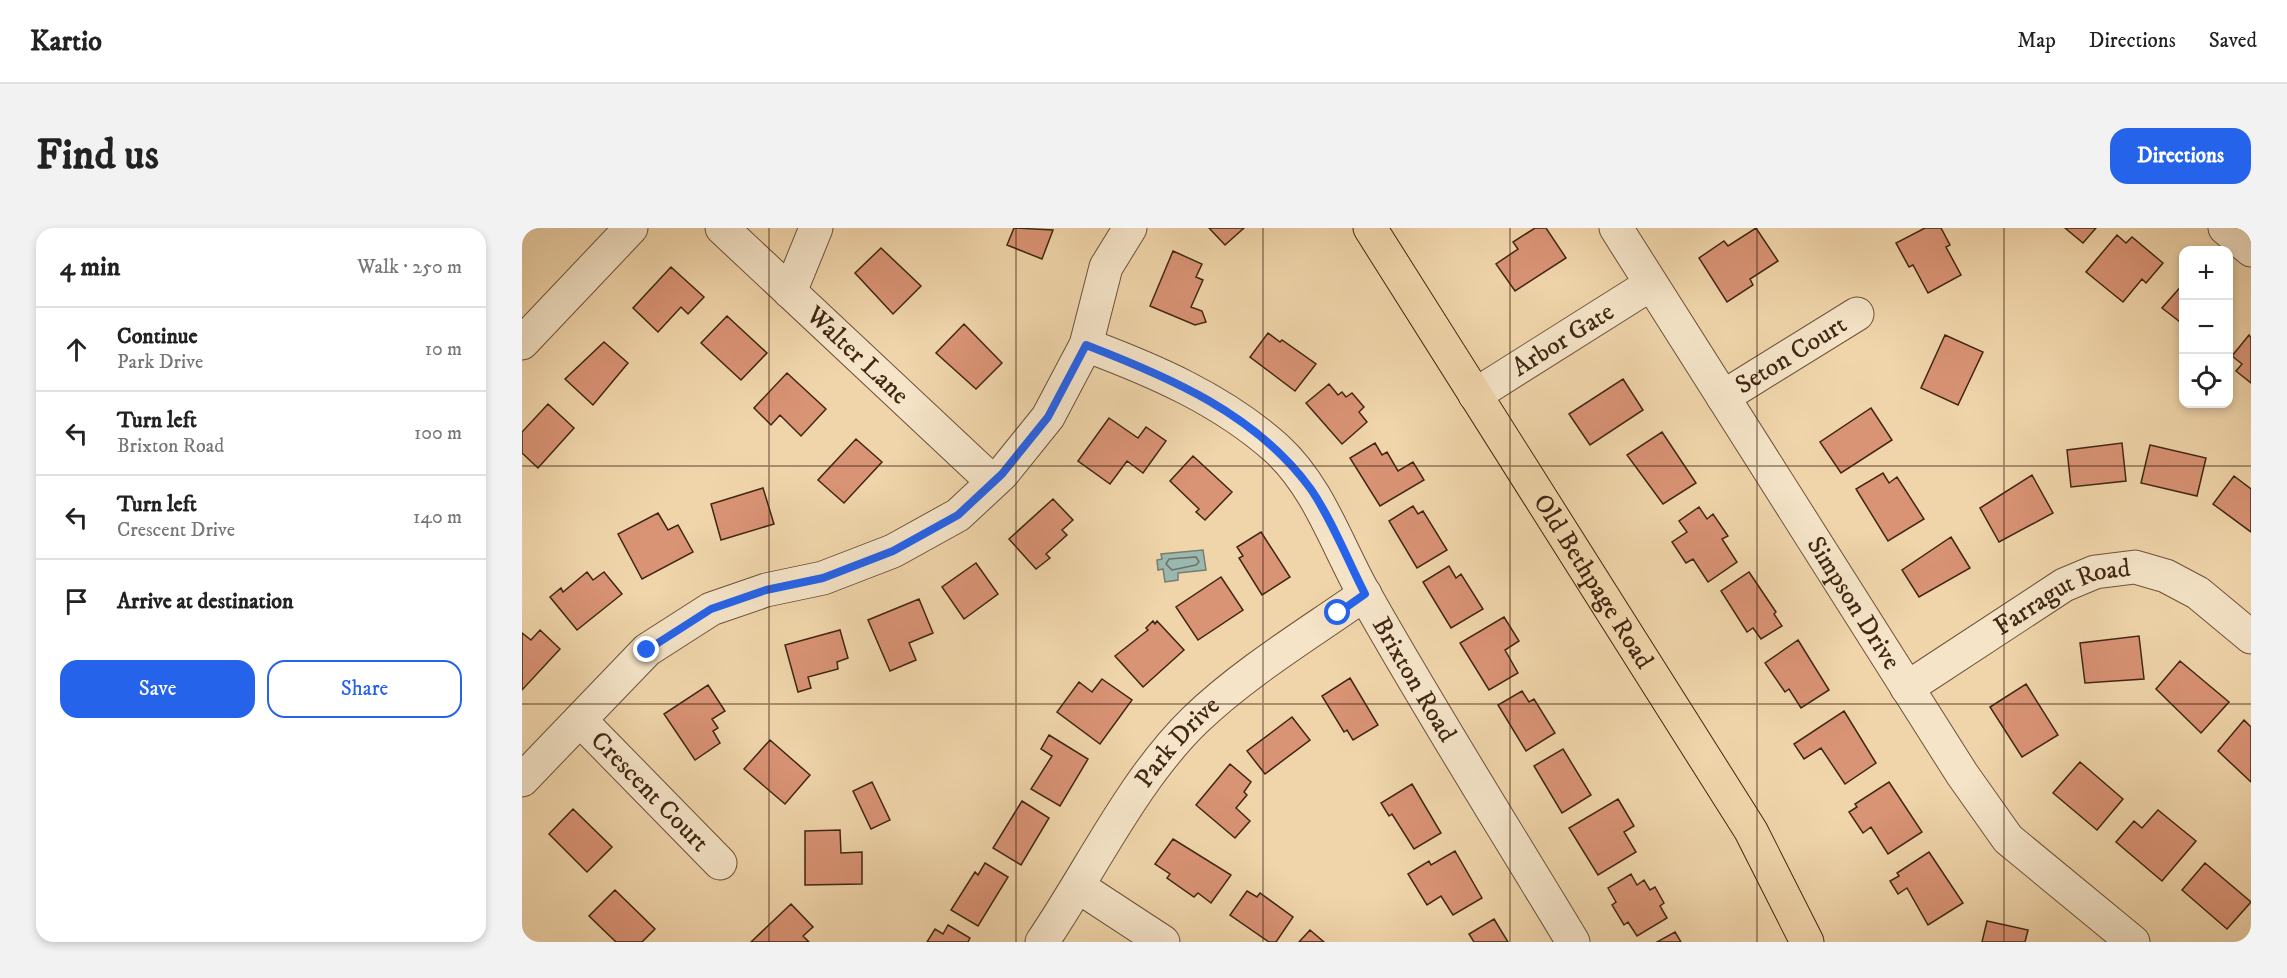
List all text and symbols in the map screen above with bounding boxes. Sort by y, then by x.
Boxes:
text: Kartio [30,24,102,59]
text: Map [2017,28,2056,54]
text: Directions [2089,28,2176,54]
text: Saved [2209,28,2257,54]
button: Directions [2110,128,2251,184]
text: Find us [36,130,159,182]
map controls [2179,246,2233,408]
button: + [2179,246,2233,300]
text: 4 min [60,251,120,284]
text: Walk · 250 m [357,255,462,280]
street label: Arbor Gate [1506,295,1620,384]
street label: Walter Lane [798,298,916,412]
button: − [2179,300,2233,354]
street label: Seton Court [1729,308,1853,402]
text: Continue [117,323,198,350]
icon: ahead [60,333,93,366]
text: 10 m [425,337,462,362]
text: Park Drive [117,350,203,375]
button: locate [2179,354,2233,408]
text: Turn left [117,407,197,434]
icon: left [60,417,93,450]
text: 100 m [414,421,462,446]
text: Brixton Road [117,434,224,459]
street label: Old Bethpage Road [1526,488,1661,675]
text: Turn left [117,491,197,518]
icon: left [60,501,93,534]
text: 140 m [413,505,462,530]
text: Crescent Drive [117,518,235,543]
street label: Simpson Drive [1799,530,1908,676]
street label: Farragut Road [1988,551,2132,643]
icon: arrive [60,585,93,618]
text: Arrive at destination [117,588,294,615]
route start [1324,599,1350,625]
street label: Brixton Road [1365,611,1464,748]
route end [633,636,659,662]
button: Save [60,660,255,718]
button: Share [267,660,462,718]
street label: Park Drive [1128,689,1226,794]
street label: Crescent Court [584,724,716,859]

